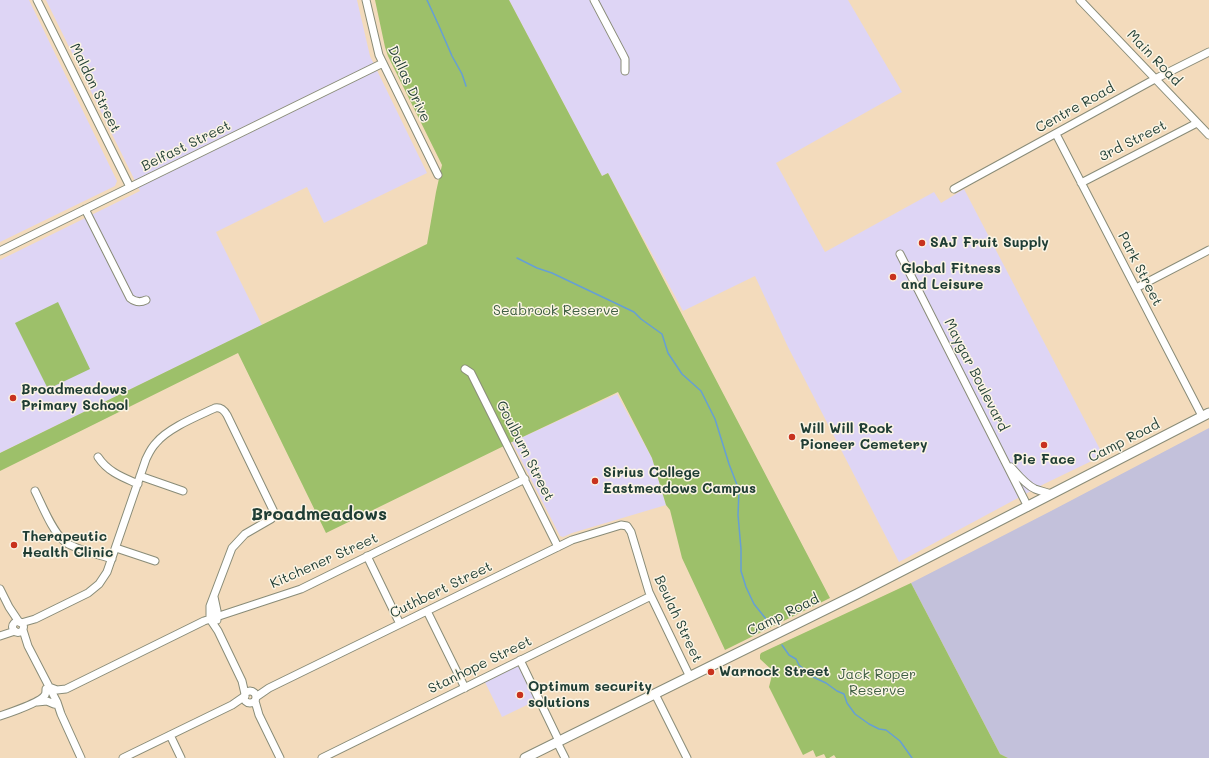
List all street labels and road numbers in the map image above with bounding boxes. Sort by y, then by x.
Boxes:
street label: Main Road [1123,27,1185,89]
street label: Maldon Street [66,41,124,135]
street label: Dallas Drive [384,43,434,125]
street label: Centre Road [1033,79,1117,137]
street label: Belfast Street [139,117,233,175]
street label: 3rd Street [1097,117,1169,165]
street label: Park Street [1114,229,1166,309]
street label: Maygar Boulevard [940,316,1012,434]
street label: Goulburn Street [492,398,558,504]
street label: Camp Road [1085,416,1163,466]
street label: Kitchener Street [267,530,381,592]
street label: Cuthbert Street [387,558,495,622]
street label: Beulah Street [650,573,706,665]
street label: Camp Road [744,590,822,640]
street label: Stanhope Street [426,633,534,697]

